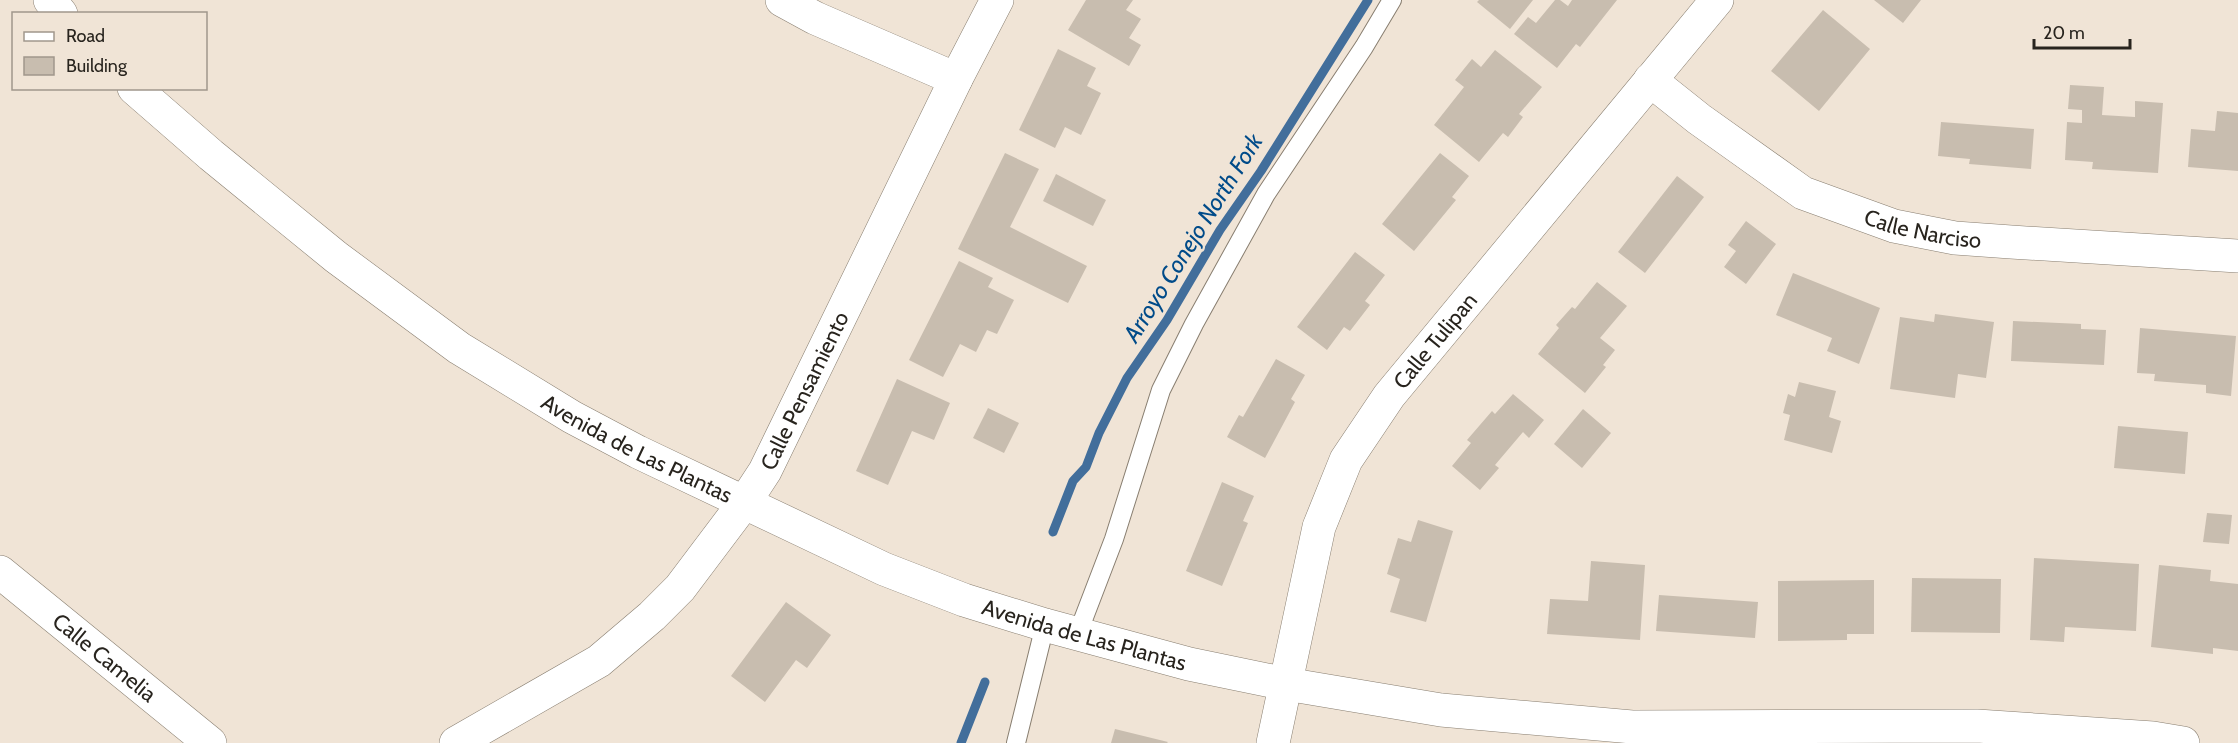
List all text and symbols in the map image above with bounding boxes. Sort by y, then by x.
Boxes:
legend [12,12,207,90]
scale bar [2034,12,2130,50]
text: 20 m [2043,22,2085,44]
text: Road [66,25,105,47]
text: Building [66,55,128,77]
water label: Arroyo Conejo North Fork [1116,128,1269,348]
street label: Calle Narciso [1860,203,1982,254]
street label: Calle Tulipan [1387,287,1483,395]
street label: Calle Pensamiento [755,307,855,475]
street label: Avenida de Las Plantas [536,389,737,509]
street label: Avenida de Las Plantas [979,593,1189,677]
street label: Calle Camelia [47,607,162,708]

